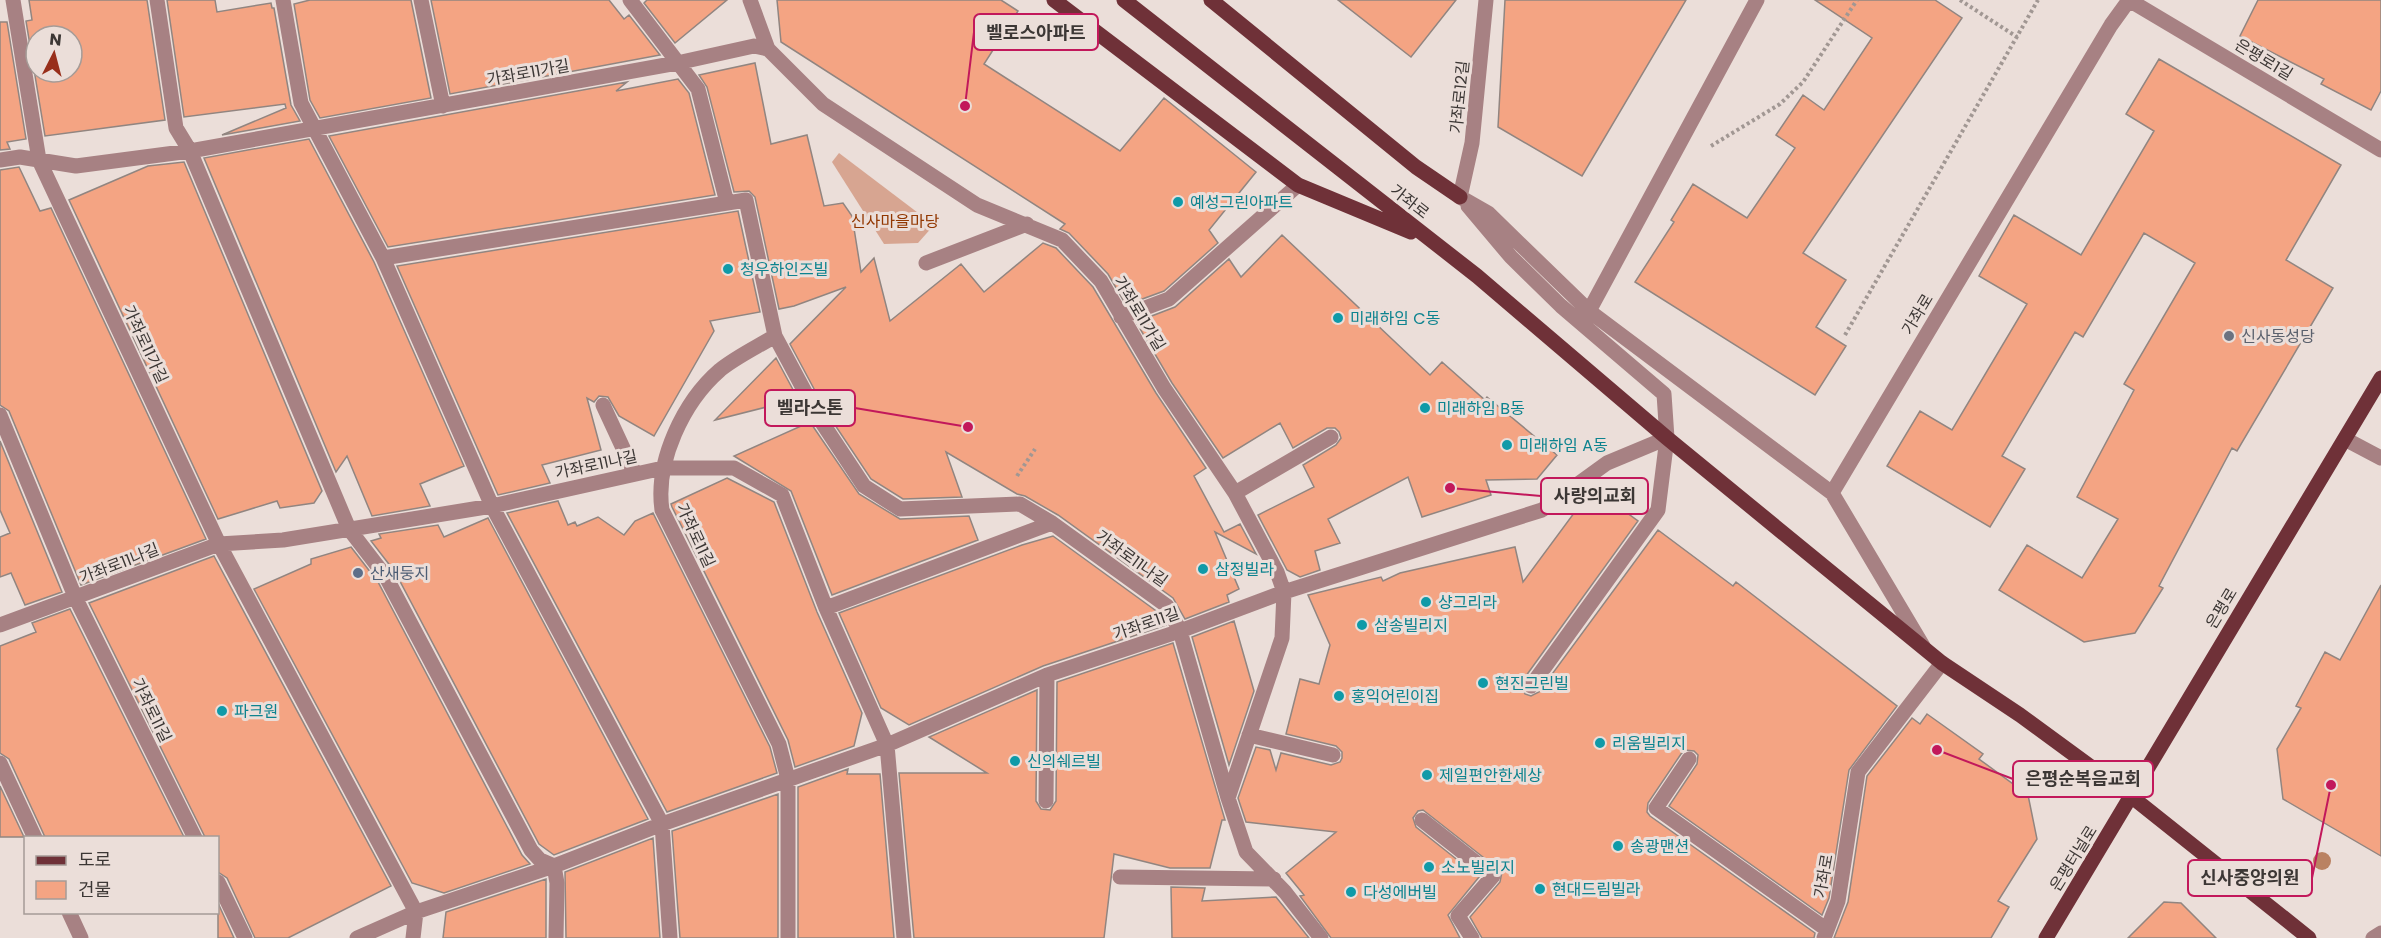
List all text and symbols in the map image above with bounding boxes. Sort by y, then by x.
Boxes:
callout: 벨로스아파트 [974,14,1098,50]
text: 벨로스아파트 [986,20,1086,45]
north arrow [24,24,84,84]
text: N [48,28,63,52]
street label: 은평로1길 [2230,33,2297,86]
street label: 가좌로11가길 [485,54,571,91]
street label: 가좌로12길 [1444,59,1475,135]
street label: 가좌로 [1385,179,1434,224]
place label: 예성그린아파트 [1190,191,1293,214]
marker: 예성그린아파트 [1171,195,1185,209]
park label: 신사마을마당 [851,210,939,233]
place label: 청우하인즈빌 [740,258,828,281]
marker: 청우하인즈빌 [721,262,735,276]
street label: 가좌로11가길 [1108,271,1171,355]
street label: 가좌로 [1896,289,1939,339]
street label: 가좌로11가길 [117,301,174,387]
place label: 미래하임 C동 [1350,307,1441,330]
marker: 미래하임 C동 [1331,311,1345,325]
place label: 신사동성당 [2241,325,2315,348]
marker: 신사동성당 [2222,329,2236,343]
callout: 벨라스톤 [765,390,855,426]
text: 벨라스톤 [777,395,843,420]
place label: 미래하임 B동 [1437,397,1525,420]
marker: 미래하임 B동 [1418,401,1432,415]
place label: 미래하임 A동 [1519,434,1608,457]
marker: 미래하임 A동 [1500,438,1514,452]
street label: 가좌로11나길 [553,445,640,484]
callout: 사랑의교회 [1541,478,1648,514]
text: 사랑의교회 [1554,483,1636,508]
street label: 가좌로11길 [671,499,721,571]
street label: 가좌로11나길 [1091,524,1172,592]
street label: 가좌로11나길 [76,538,162,589]
place label: 삼정빌라 [1215,558,1274,581]
place label: 산새둥지 [370,562,429,585]
marker: 삼정빌라 [1196,562,1210,576]
marker: 산새둥지 [351,566,365,580]
street label: 은평로 [2200,583,2243,633]
place label: 샹그리라 [1438,591,1497,614]
marker: 샹그리라 [1419,595,1433,609]
street label: 가좌로11길 [1110,601,1183,646]
place label: 삼송빌리지 [1374,614,1448,637]
marker: 삼송빌리지 [1355,618,1369,632]
place label: 현진그린빌 [1495,672,1569,695]
street label: 가좌로11길 [126,674,177,746]
marker: 현진그린빌 [1476,676,1490,690]
place label: 홍익어린이집 [1351,685,1439,708]
marker: 홍익어린이집 [1332,689,1346,703]
place label: 파크원 [234,700,278,723]
marker: 파크원 [215,704,229,718]
place label: 리움빌리지 [1612,732,1686,755]
marker: 리움빌리지 [1593,736,1607,750]
place label: 신의쉐르빌 [1027,750,1101,773]
marker: 신의쉐르빌 [1008,754,1022,768]
callout: 은평순복음교회 [2013,761,2153,797]
place label: 제일편안한세상 [1439,764,1542,787]
text: 은평순복음교회 [2025,766,2141,791]
marker: 제일편안한세상 [1420,768,1434,782]
street label: 은평터널로 [2044,821,2103,896]
place label: 송광맨션 [1630,835,1689,858]
legend [24,836,219,914]
marker: 송광맨션 [1611,839,1625,853]
text: 도로 [78,847,111,872]
street label: 가좌로 [1808,852,1839,900]
place label: 소노빌리지 [1441,856,1515,879]
marker: 소노빌리지 [1422,860,1436,874]
callout: 신사중앙의원 [2188,860,2312,896]
text: 신사중앙의원 [2200,865,2300,890]
text: 건물 [78,877,111,902]
place label: 현대드림빌라 [1552,878,1641,901]
place label: 다성에버빌 [1363,881,1437,904]
marker: 현대드림빌라 [1533,882,1547,896]
marker: 다성에버빌 [1344,885,1358,899]

